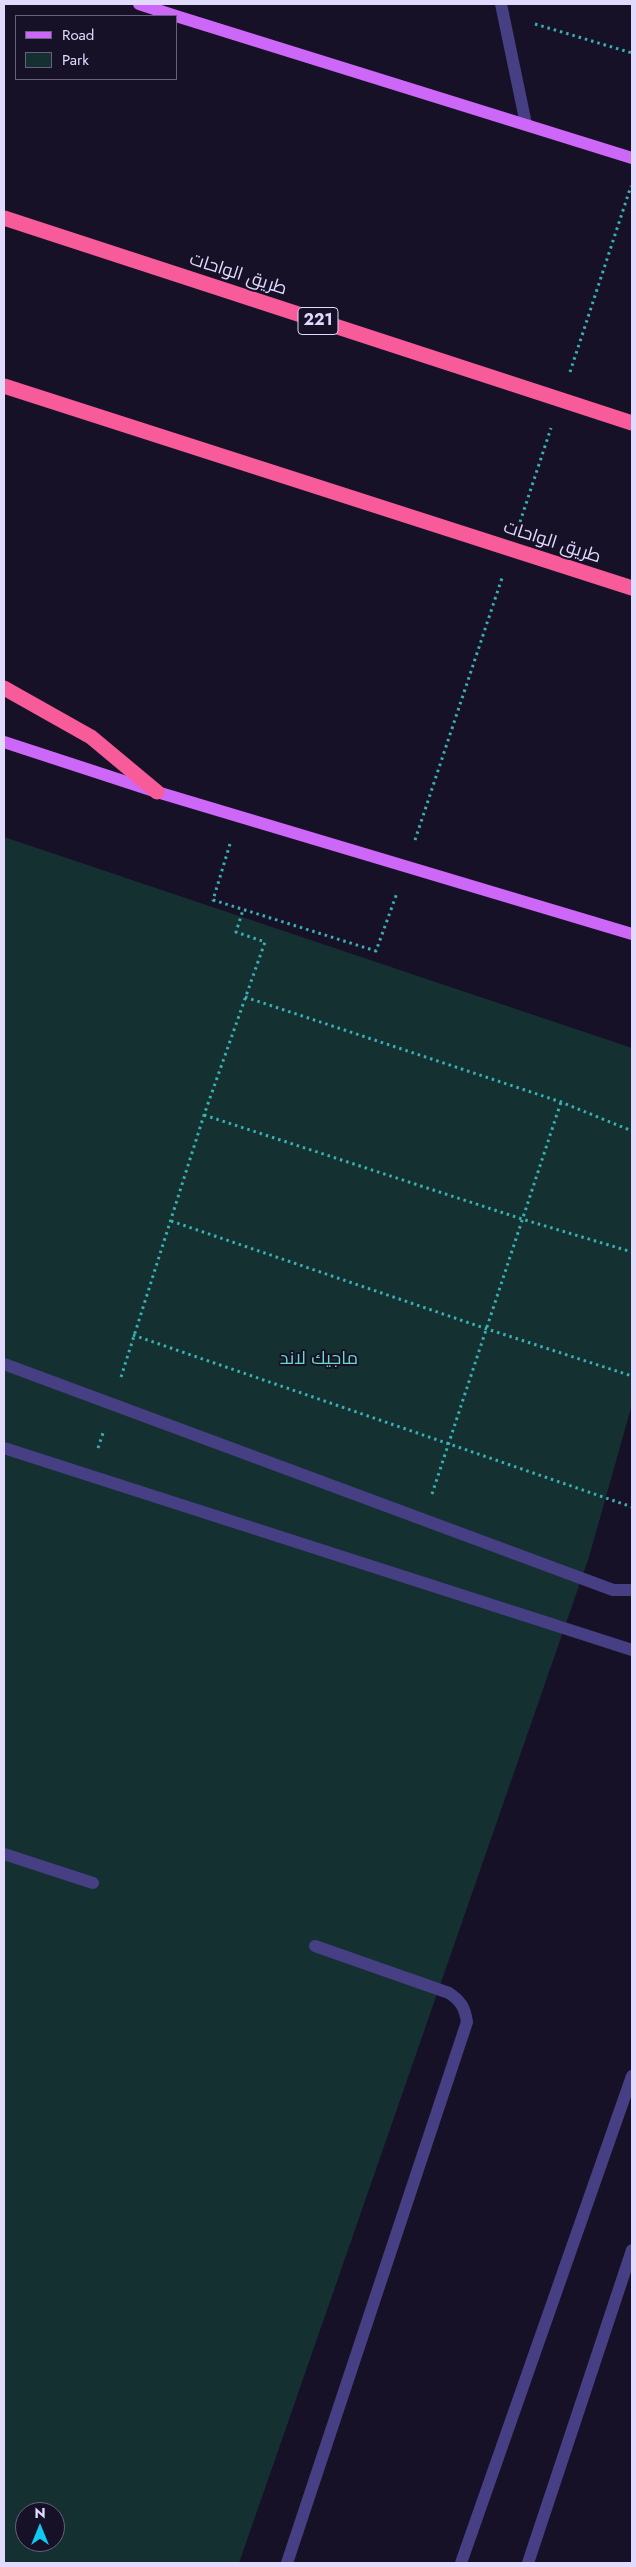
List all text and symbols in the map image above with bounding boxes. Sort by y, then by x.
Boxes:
legend [15,15,178,80]
text: Road [62,24,94,46]
text: Park [62,49,89,71]
street label: طريق الواحات [187,249,289,301]
road number: 221 [298,308,338,334]
street label: طريق الواحات [501,517,603,569]
park label: ماجيك لاند [280,1349,358,1371]
north arrow [15,2502,65,2552]
text: N [34,2503,46,2523]

